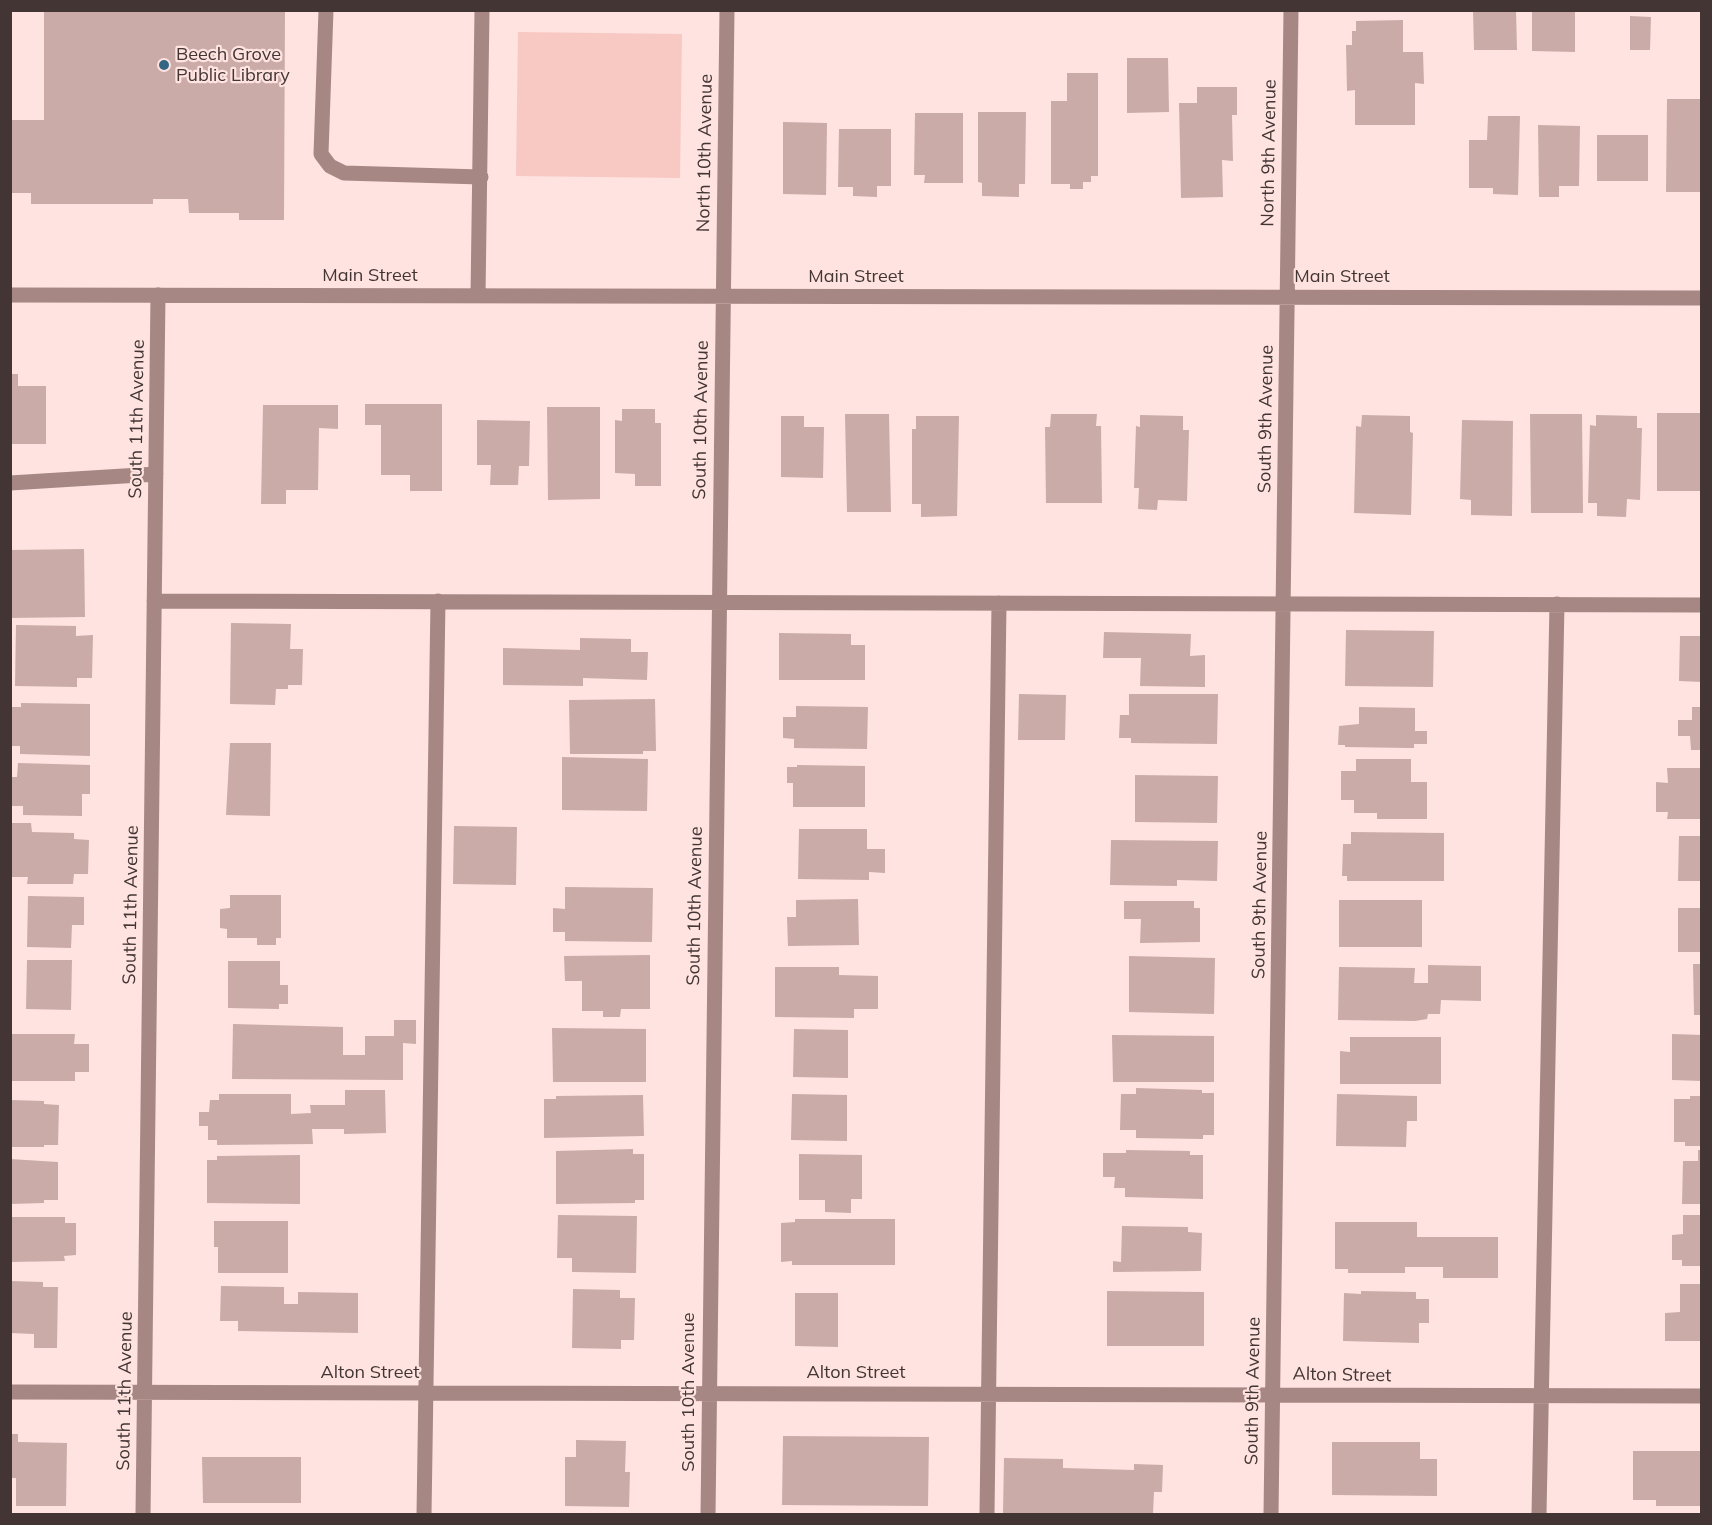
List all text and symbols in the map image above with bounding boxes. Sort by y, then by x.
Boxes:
place label: Beech Grove Public Library [176,44,290,86]
marker: Beech Grove Public Library [157,58,171,72]
street label: North 10th Avenue [693,74,717,232]
street label: North 9th Avenue [1257,79,1281,227]
street label: Main Street [322,265,418,287]
street label: Main Street [808,266,904,288]
street label: Main Street [1294,266,1390,288]
street label: South 11th Avenue [125,339,149,499]
street label: South 10th Avenue [689,340,713,500]
street label: South 9th Avenue [1254,345,1278,493]
street label: South 11th Avenue [119,825,143,985]
street label: South 10th Avenue [683,826,707,986]
street label: South 9th Avenue [1248,831,1272,979]
street label: South 11th Avenue [113,1311,137,1471]
street label: South 10th Avenue [678,1312,700,1472]
street label: South 9th Avenue [1241,1317,1265,1465]
street label: Alton Street [320,1362,420,1384]
street label: Alton Street [806,1362,906,1384]
street label: Alton Street [1292,1363,1392,1387]

